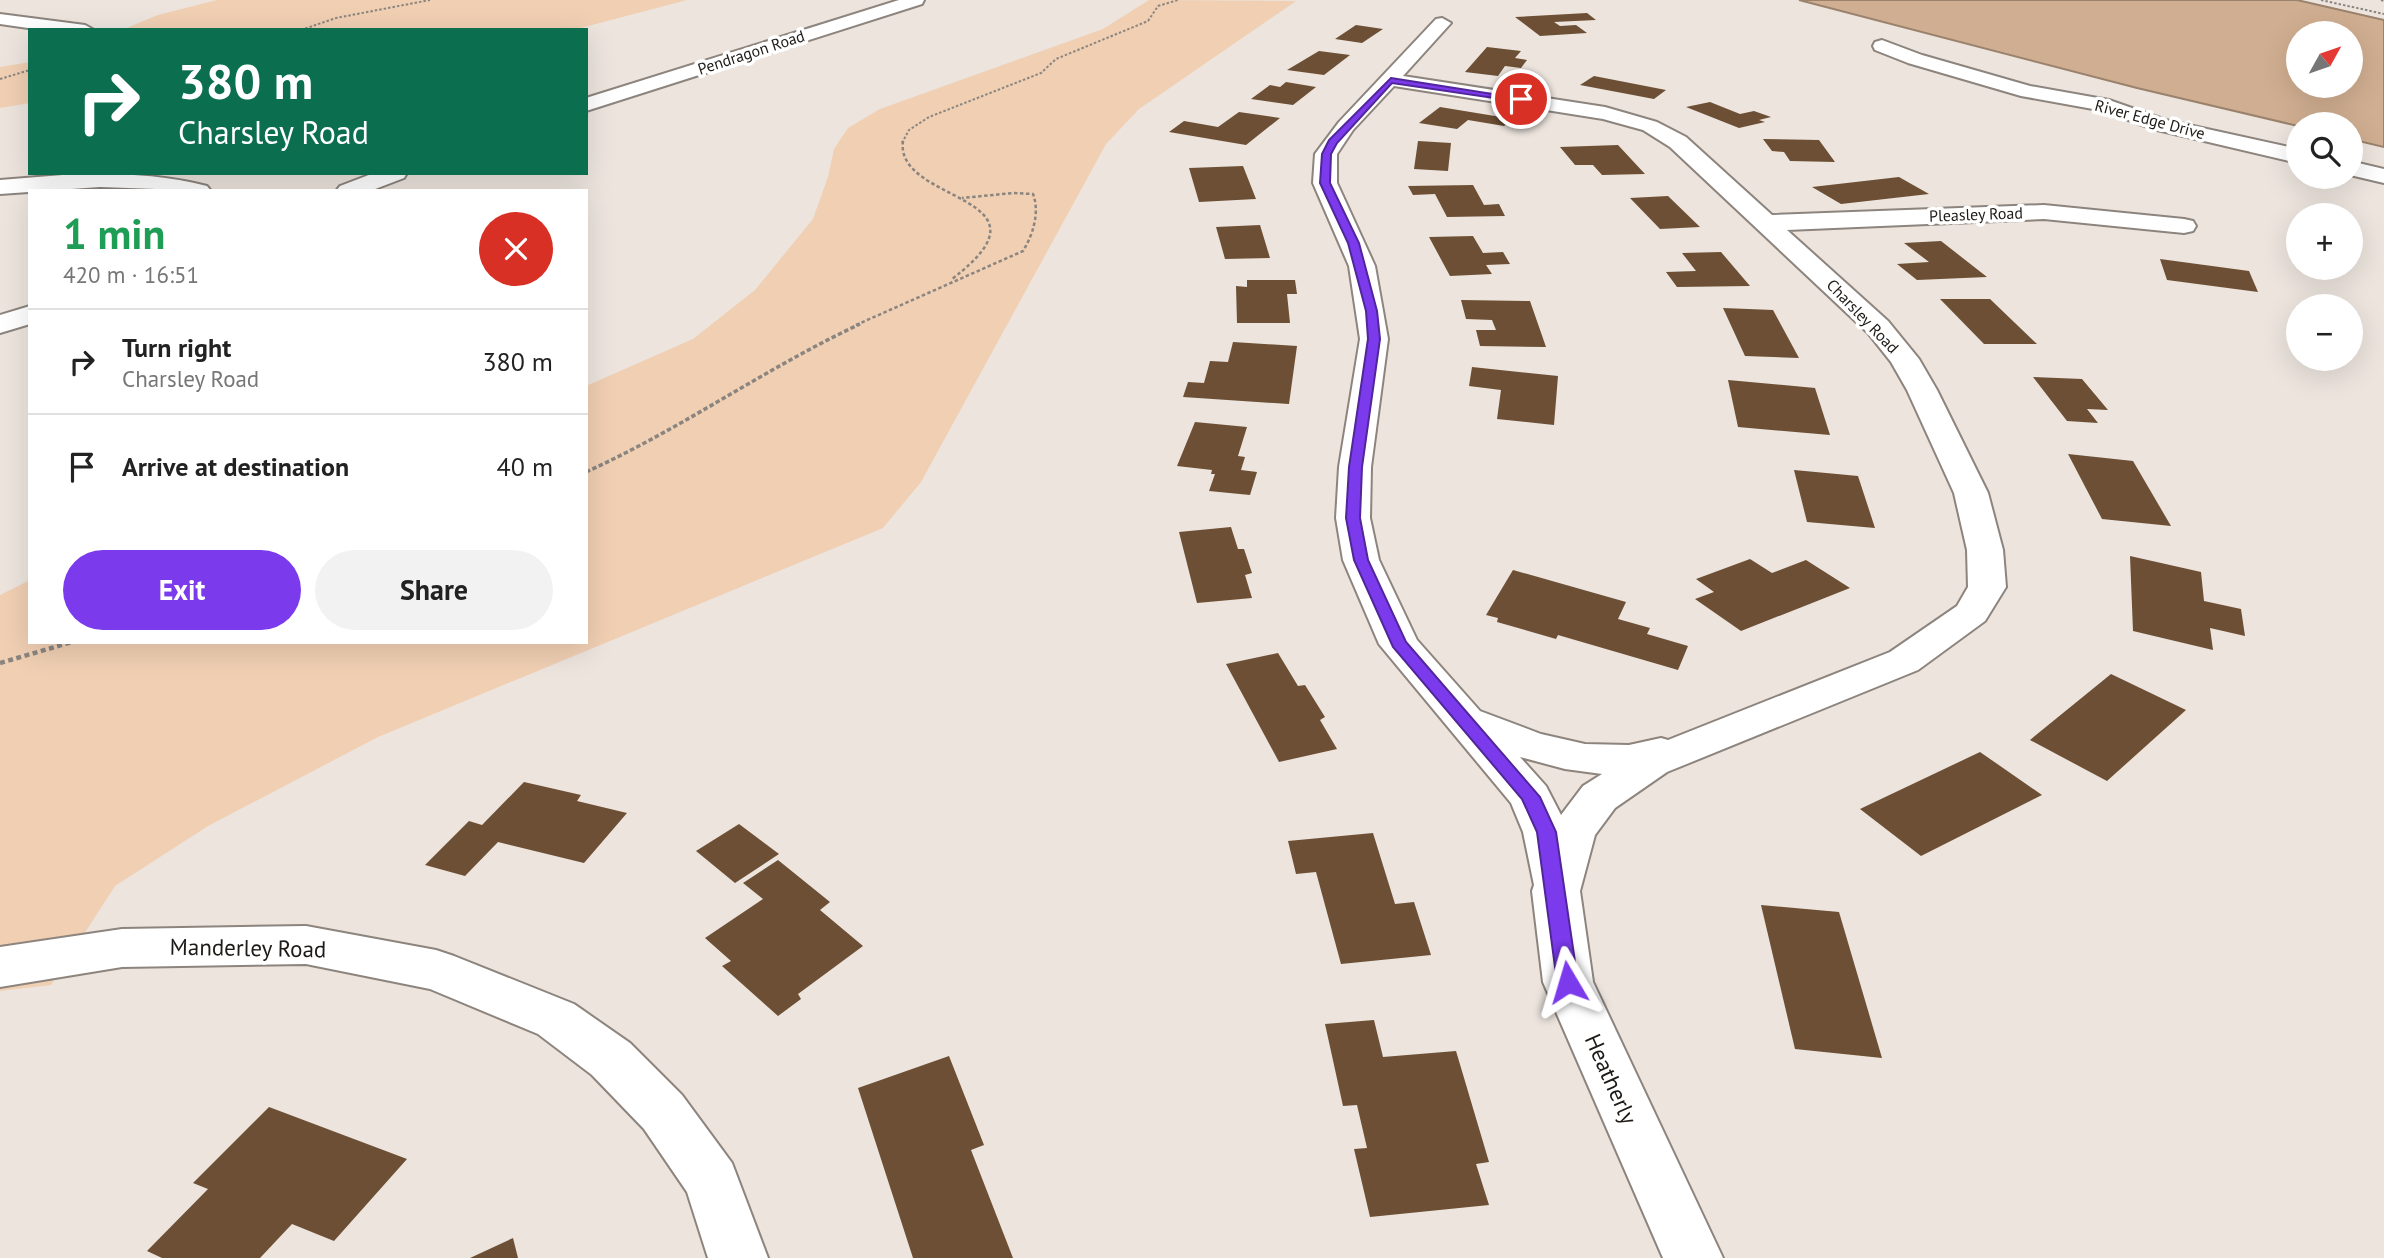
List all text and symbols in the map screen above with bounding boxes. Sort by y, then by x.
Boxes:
north arrow [2286,21,2362,98]
map controls [2286,21,2363,371]
street label: Pendragon Road [695,25,807,79]
text: 380 m [178,49,313,113]
icon: right [63,56,154,147]
pin [1491,69,1551,129]
icon: arrive [1502,80,1540,118]
street label: River Edge Drive [2093,95,2207,143]
text: Charsley Road [178,111,369,153]
button: search [2286,112,2363,189]
street label: Pleasley Road [1929,202,2023,226]
button: + [2286,203,2363,280]
text: 1 min [63,206,165,261]
button: close [479,212,553,286]
text: 420 m · 16:51 [63,260,199,289]
street label: Charsley Road [1823,275,1903,357]
button: − [2286,294,2363,371]
text: Turn right [122,331,231,364]
icon: right [63,343,101,381]
text: 380 m [482,345,553,378]
text: Charsley Road [122,364,259,393]
icon: arrive [63,448,101,486]
text: Arrive at destination [122,450,349,483]
text: 40 m [497,450,553,483]
button: Exit [63,550,301,630]
button: Share [315,550,553,630]
street label: Manderley Road [169,932,327,963]
position arrow [1531,945,1605,1019]
street label: Heatherly [1579,1029,1644,1129]

